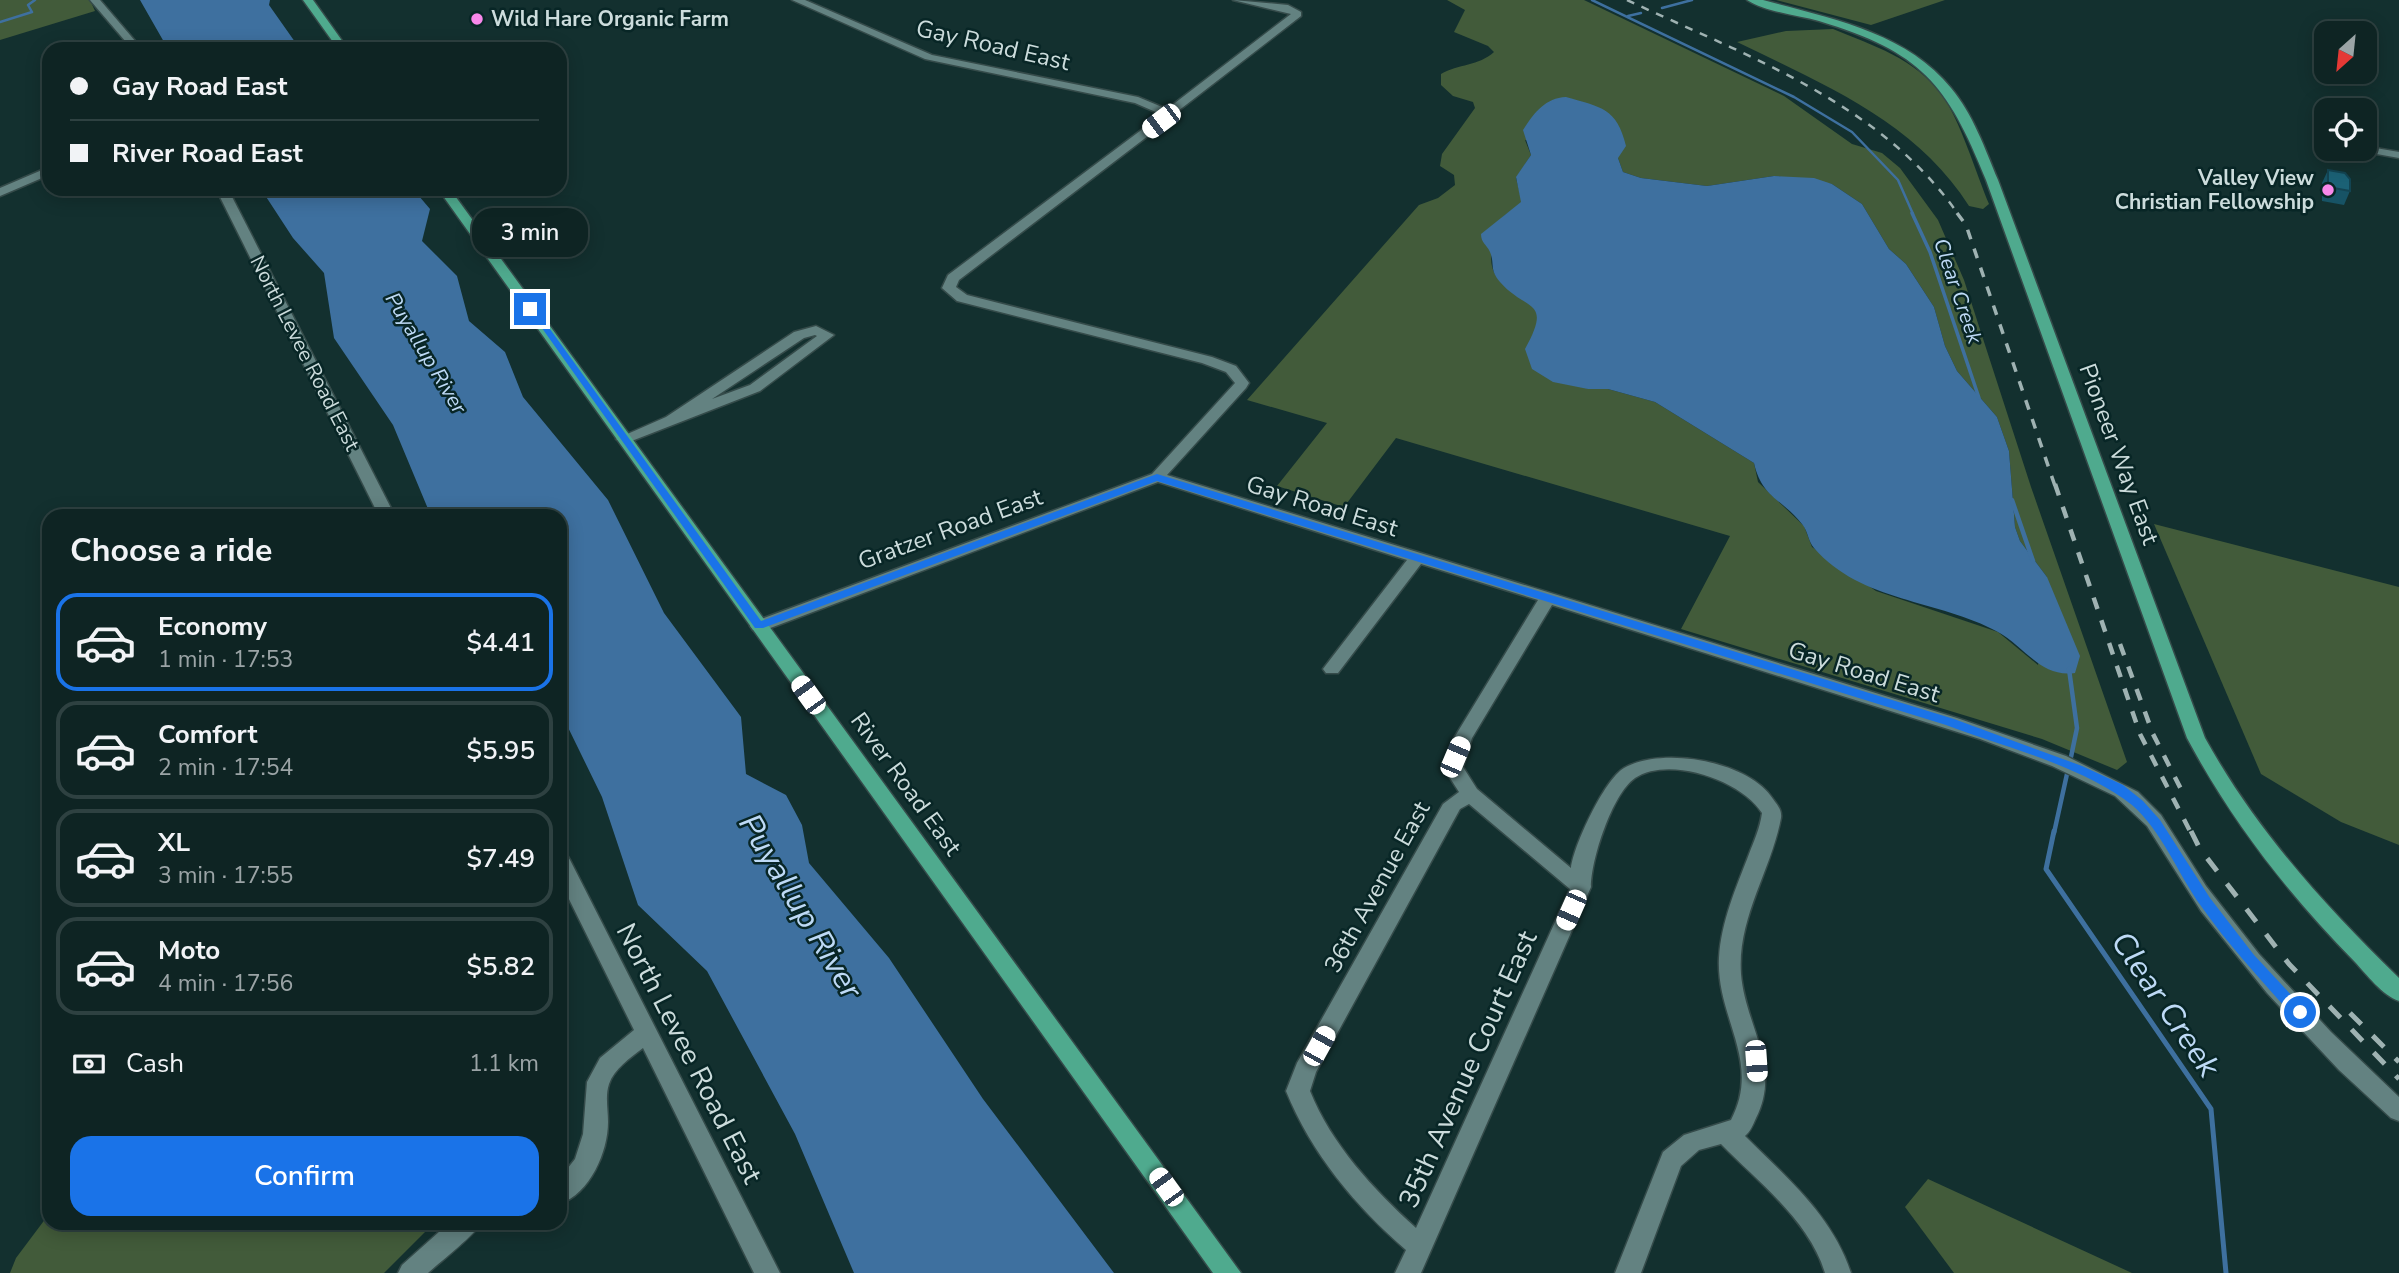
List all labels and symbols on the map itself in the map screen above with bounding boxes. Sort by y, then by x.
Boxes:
place label: Wild Hare Organic Farm [491,5,729,33]
marker: Wild Hare Organic Farm [469,11,485,27]
street label: Gay Road East [913,12,1074,78]
north arrow [2314,21,2376,84]
car [1138,100,1185,142]
place label: Valley View Christian Fellowship [2115,164,2314,216]
marker: Valley View Christian Fellowship [2320,182,2336,198]
callout: 3 min [472,208,588,256]
water label: Clear Creek [1927,235,1989,348]
street label: North Levee Road East [244,251,367,456]
water label: Puyallup River [379,287,473,419]
route end [514,293,546,325]
street label: Pioneer Way East [2071,359,2167,550]
street label: Gay Road East [1242,468,1402,544]
street label: Gratzer Road East [853,481,1047,577]
street label: Gay Road East [1784,634,1944,710]
car [788,672,829,718]
street label: River Road East [843,706,969,863]
car [1438,734,1473,780]
street label: 36th Avenue East [1317,795,1438,978]
water label: Puyallup River [728,806,873,1008]
car [1553,887,1590,933]
street label: North Levee Road East [607,917,771,1190]
water label: Clear Creek [2101,923,2231,1086]
street label: 35th Avenue Court East [1390,924,1546,1214]
route start [2284,996,2316,1028]
car [1300,1023,1339,1069]
car [1745,1039,1768,1083]
car [1146,1164,1187,1210]

